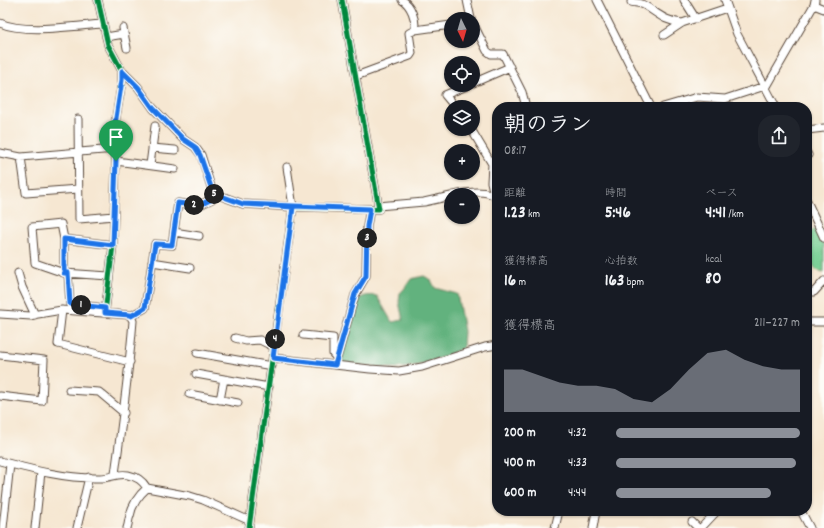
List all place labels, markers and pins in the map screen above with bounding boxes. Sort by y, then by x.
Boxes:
pin [99,120,133,161]
pin: 5 [204,184,224,204]
pin: 2 [184,195,204,215]
pin: 3 [357,228,377,248]
pin: 1 [71,295,91,315]
pin: 4 [265,329,285,349]

